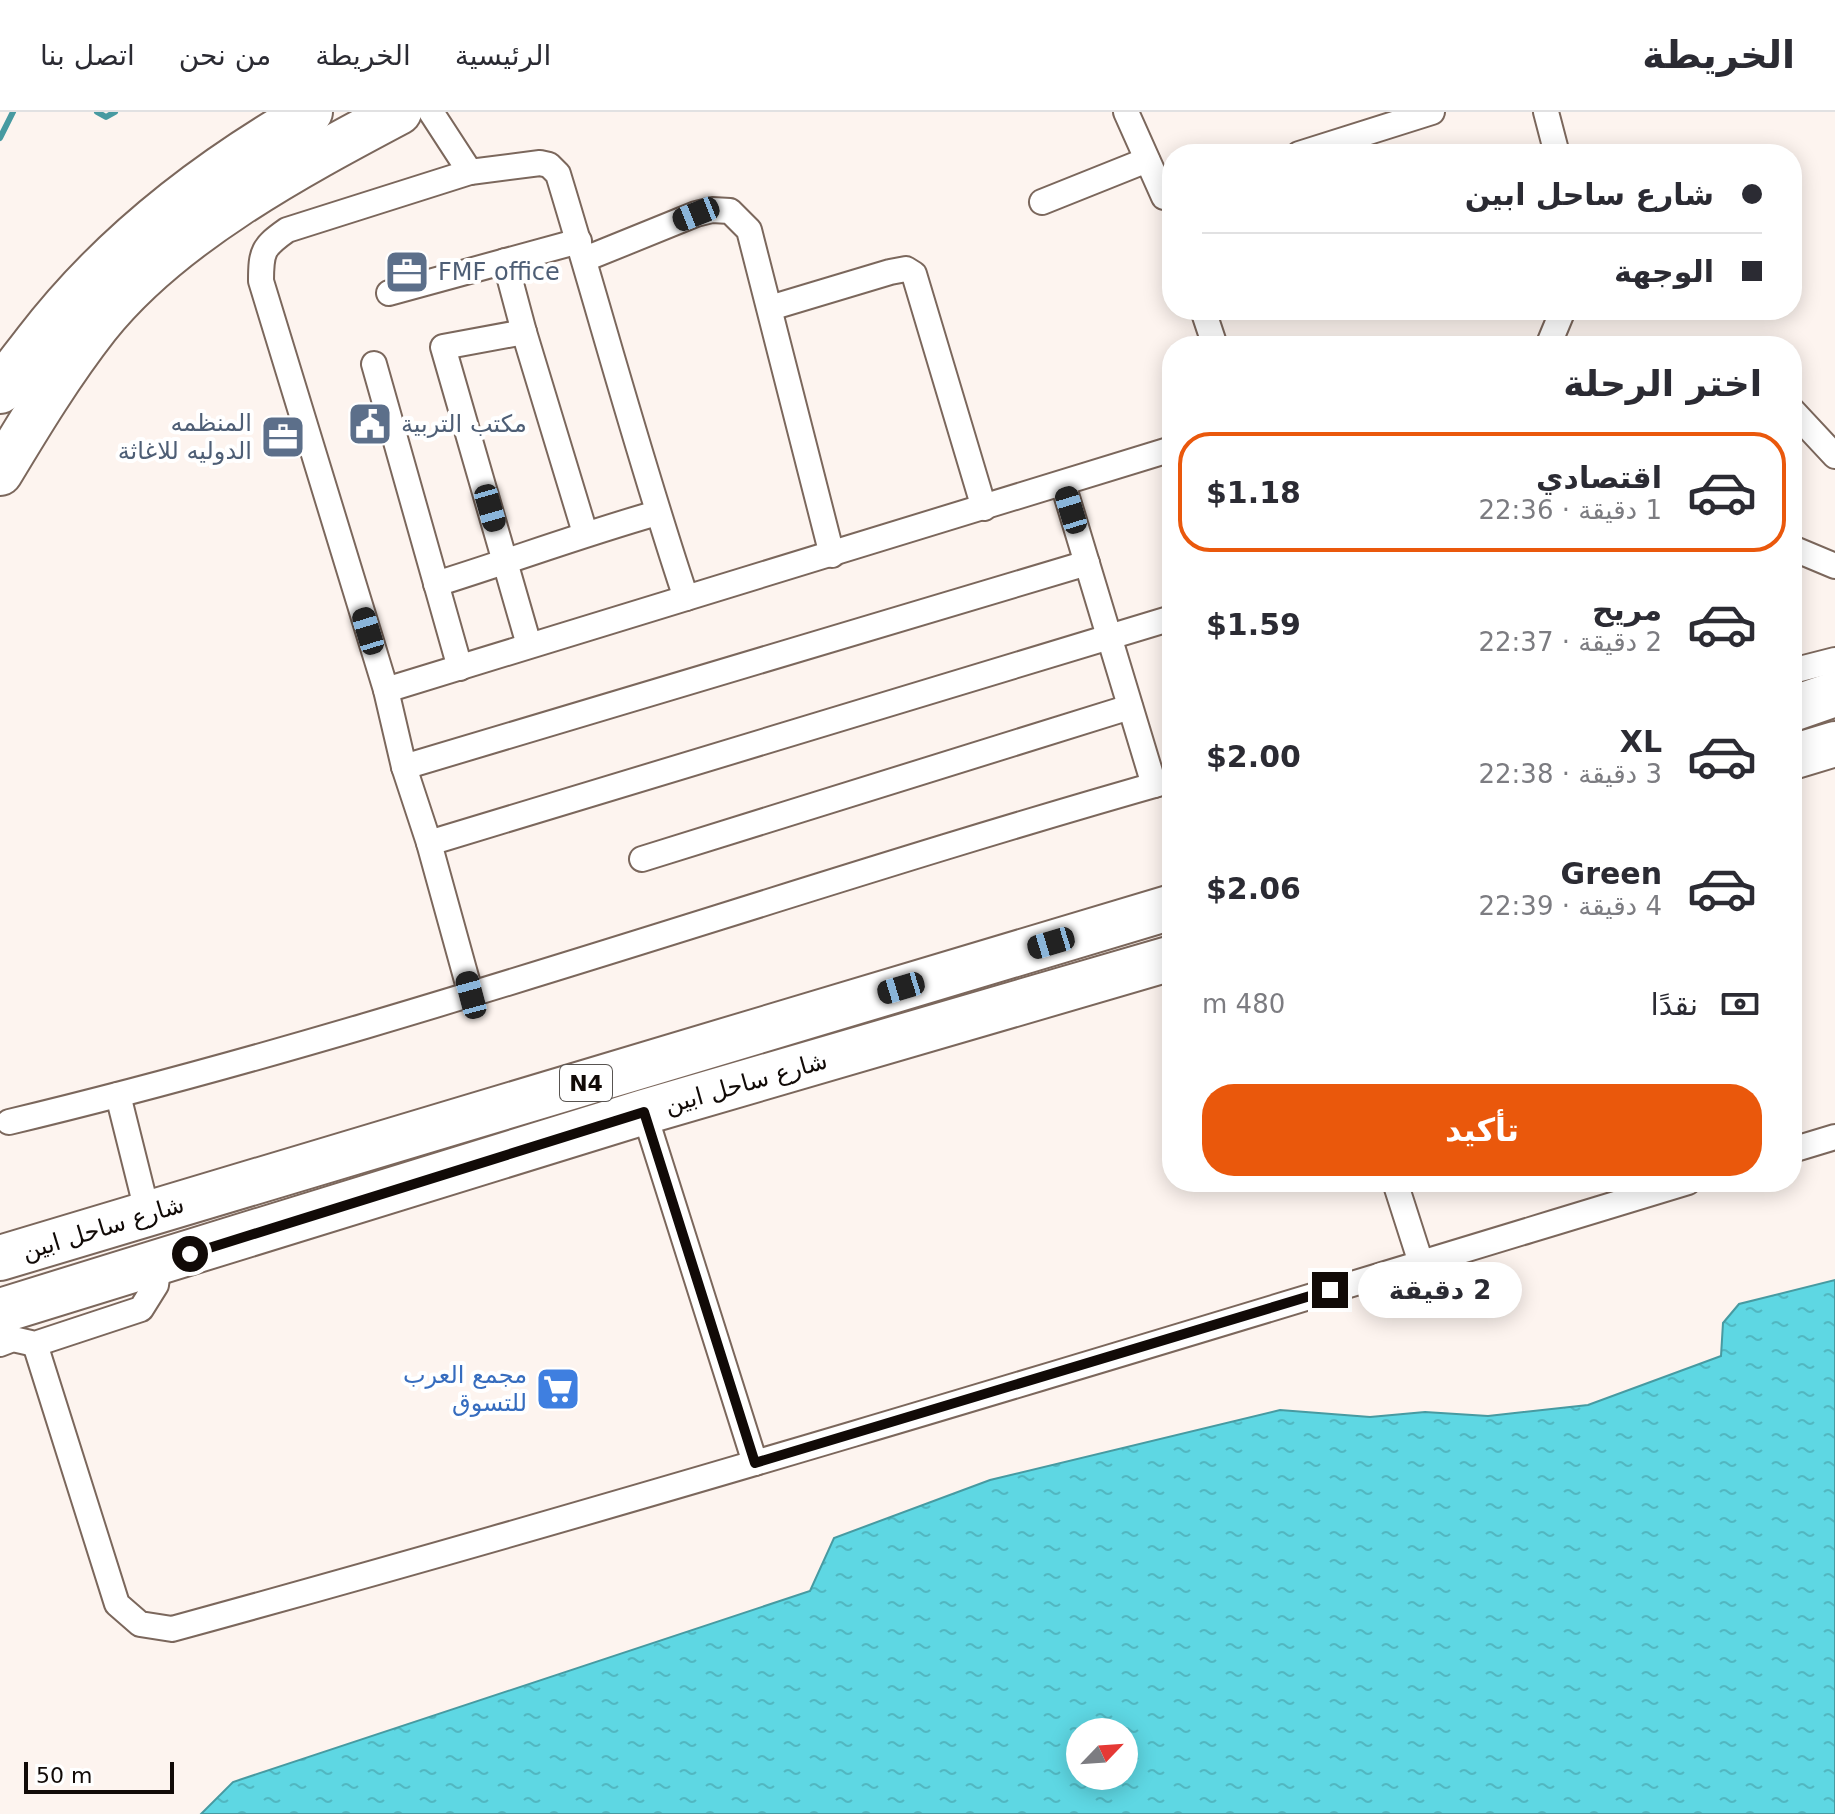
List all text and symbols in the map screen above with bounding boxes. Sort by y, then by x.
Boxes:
text: الخريطة [1642,33,1795,77]
text: اتصل بنا [40,39,135,72]
text: من نحن [179,39,271,72]
text: الخريطة [315,39,411,72]
text: الرئيسية [455,39,551,72]
text: شارع ساحل ابين [1465,177,1714,212]
car [669,194,723,234]
office icon: FMF office [383,248,431,296]
text: الوجهة [1614,254,1714,289]
place label: FMF office [438,258,560,286]
text: اختر الرحلة [1563,363,1762,404]
public building icon: مكتب التربية [346,400,394,448]
place label: المنظمه الدوليه للاغاثة [118,409,252,465]
place label: مكتب التربية [401,410,527,438]
office icon: المنظمه الدوليه للاغاثة [259,413,307,461]
icon: car [1686,456,1758,528]
text: اقتصادي [1536,460,1662,495]
text: $1.18 [1206,475,1301,510]
car [472,482,508,534]
car [1053,484,1089,536]
text: 1 دقيقة · 22:36 [1479,495,1662,525]
icon: car [1686,588,1758,660]
text: مريح [1592,592,1662,627]
car [350,605,386,657]
text: $1.59 [1206,607,1301,642]
text: 2 دقيقة · 22:37 [1479,627,1662,657]
icon: car [1686,720,1758,792]
text: XL [1620,724,1662,759]
text: $2.00 [1206,739,1301,774]
text: 3 دقيقة · 22:38 [1479,759,1662,789]
icon: car [1686,852,1758,924]
text: Green [1561,856,1662,891]
text: $2.06 [1206,871,1301,906]
text: 4 دقيقة · 22:39 [1479,891,1662,921]
car [1025,925,1077,961]
car [453,969,489,1021]
car [875,970,927,1006]
icon: cash [1718,982,1762,1026]
text: نقدًا [1650,987,1698,1022]
text: 480 m [1202,989,1285,1019]
street label: شارع ساحل ابين [661,1046,831,1120]
road number: N4 [560,1065,612,1101]
button: تأكيد [1202,1084,1762,1176]
street label: شارع ساحل ابين [19,1190,187,1266]
route start [172,1236,208,1272]
callout: 2 دقيقة [1358,1262,1522,1318]
route end [1312,1272,1348,1308]
text: 2 دقيقة [1389,1275,1491,1305]
place label: مجمع العرب للتسوق [403,1361,527,1417]
supermarket icon: مجمع العرب للتسوق [534,1365,582,1413]
north arrow [1066,1718,1138,1790]
map controls [1066,1718,1138,1790]
scale bar [24,1758,174,1794]
text: 50 m [36,1763,92,1788]

